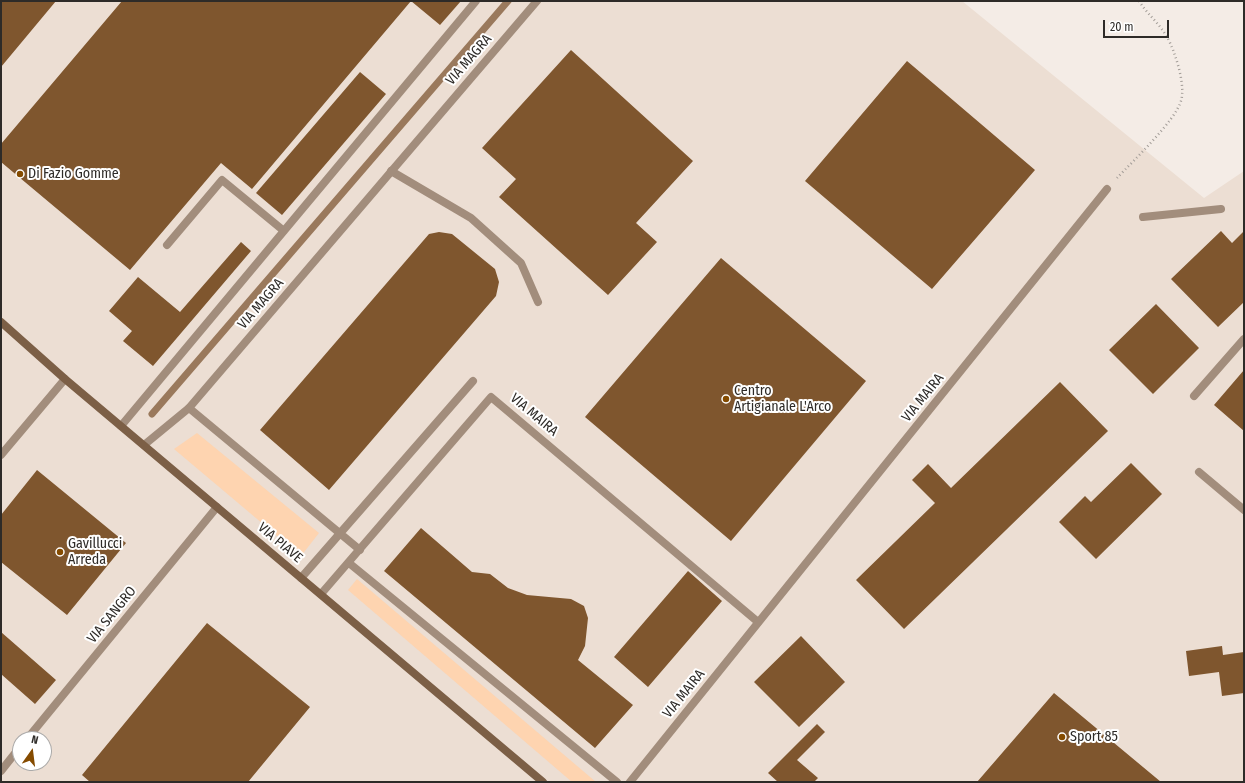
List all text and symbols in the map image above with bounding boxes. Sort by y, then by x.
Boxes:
scale bar [1105,12,1171,38]
text: 20 m [1110,20,1134,34]
street label: VIA MAGRA [442,31,496,89]
place label: Di Fazio Gomme [28,166,119,182]
marker: Di Fazio Gomme [15,169,25,179]
street label: VIA MAGRA [234,275,288,333]
street label: VIA MAIRA [898,370,948,426]
place label: Centro Artigianale L'Arco [734,383,831,416]
street label: VIA MAIRA [507,390,561,440]
marker: Centro Artigianale L'Arco [721,394,731,404]
street label: VIA PIAVE [254,519,306,567]
place label: Gavillucci Arreda [68,536,122,568]
marker: Gavillucci Arreda [55,547,65,557]
street label: VIA SANGRO [84,583,140,647]
street label: VIA MAIRA [659,666,709,722]
place label: Sport 85 [1070,729,1118,745]
north arrow [12,731,52,771]
marker: Sport 85 [1057,732,1067,742]
text: N [30,733,40,747]

